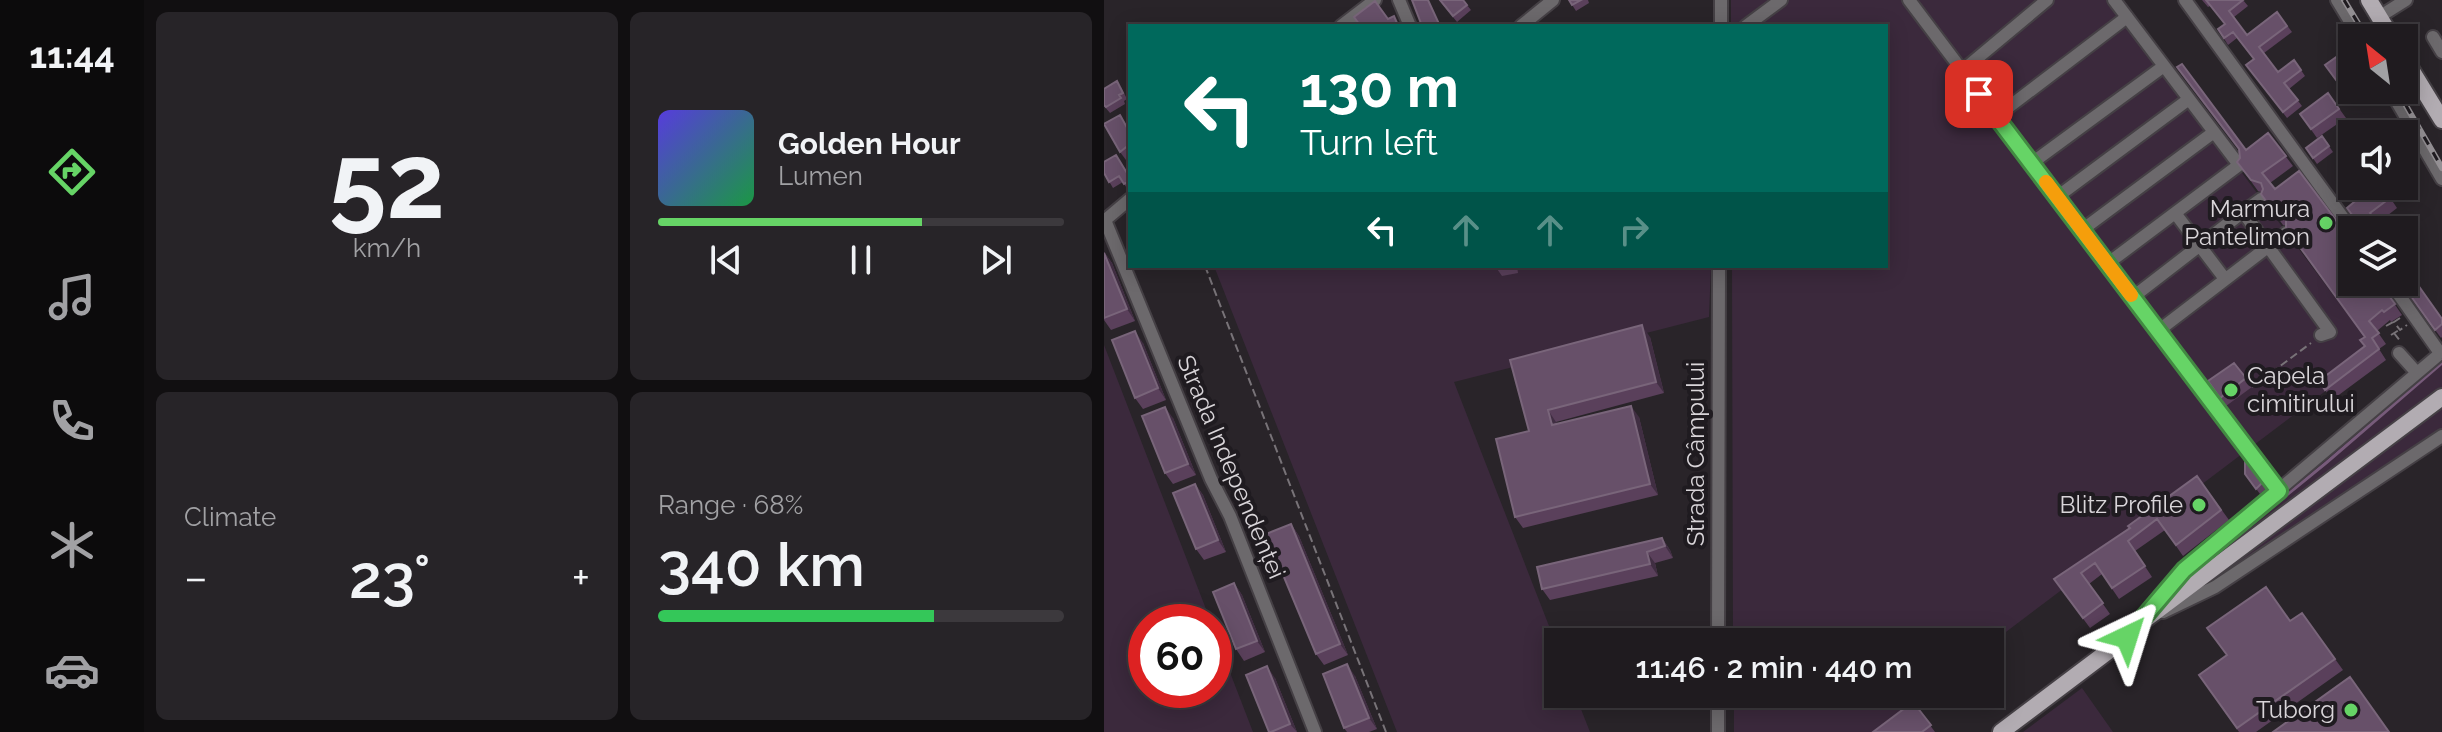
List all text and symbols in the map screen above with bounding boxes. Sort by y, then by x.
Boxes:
north arrow [2338,24,2418,104]
map controls [2338,24,2418,296]
text: 11:44 [29,34,115,76]
text: 130 m [1300,54,1459,120]
icon: left [1168,56,1272,160]
pin [1945,60,2013,128]
icon: arrive [1957,72,2001,116]
text: 52 [329,120,445,242]
button: sound [2338,120,2418,200]
text: Turn left [1300,121,1438,163]
text: Golden Hour [778,126,961,161]
icon: directions [44,144,100,200]
text: Lumen [778,161,863,191]
place label: Marmura Pantelimon [2184,194,2310,251]
icon: left [1360,208,1404,252]
icon: ahead [1444,208,1488,252]
icon: ahead [1528,208,1572,252]
icon: right [1612,208,1656,252]
marker: Marmura Pantelimon [2317,214,2335,232]
button: layers [2338,216,2418,296]
text: km/h [353,233,421,263]
icon: previous [704,238,748,282]
icon: pause [839,238,883,282]
icon: next [974,238,1018,282]
icon: music [44,269,100,325]
street label: Strada Independenței [1171,351,1292,583]
place label: Capela cimitirului [2247,361,2355,418]
street label: Strada Câmpului [1681,362,1710,546]
marker: Capela cimitirului [2222,381,2240,399]
icon: phone [44,393,100,449]
text: Range · 68% [658,490,803,520]
place label: Blitz Profile [2060,490,2183,519]
marker: Blitz Profile [2190,496,2208,514]
text: Climate [184,502,276,532]
icon: climate [44,517,100,573]
text: 340 km [658,530,865,600]
text: 23° [349,542,430,612]
text: − [184,552,208,603]
text: + [572,552,590,603]
position arrow [2085,595,2169,679]
speed limit sign: 60 [1128,604,1232,708]
icon: car [44,642,100,698]
text: 11:46 · 2 min · 440 m [1636,650,1912,685]
place label: Tuborg [2256,695,2335,724]
marker: Tuborg [2342,701,2360,719]

